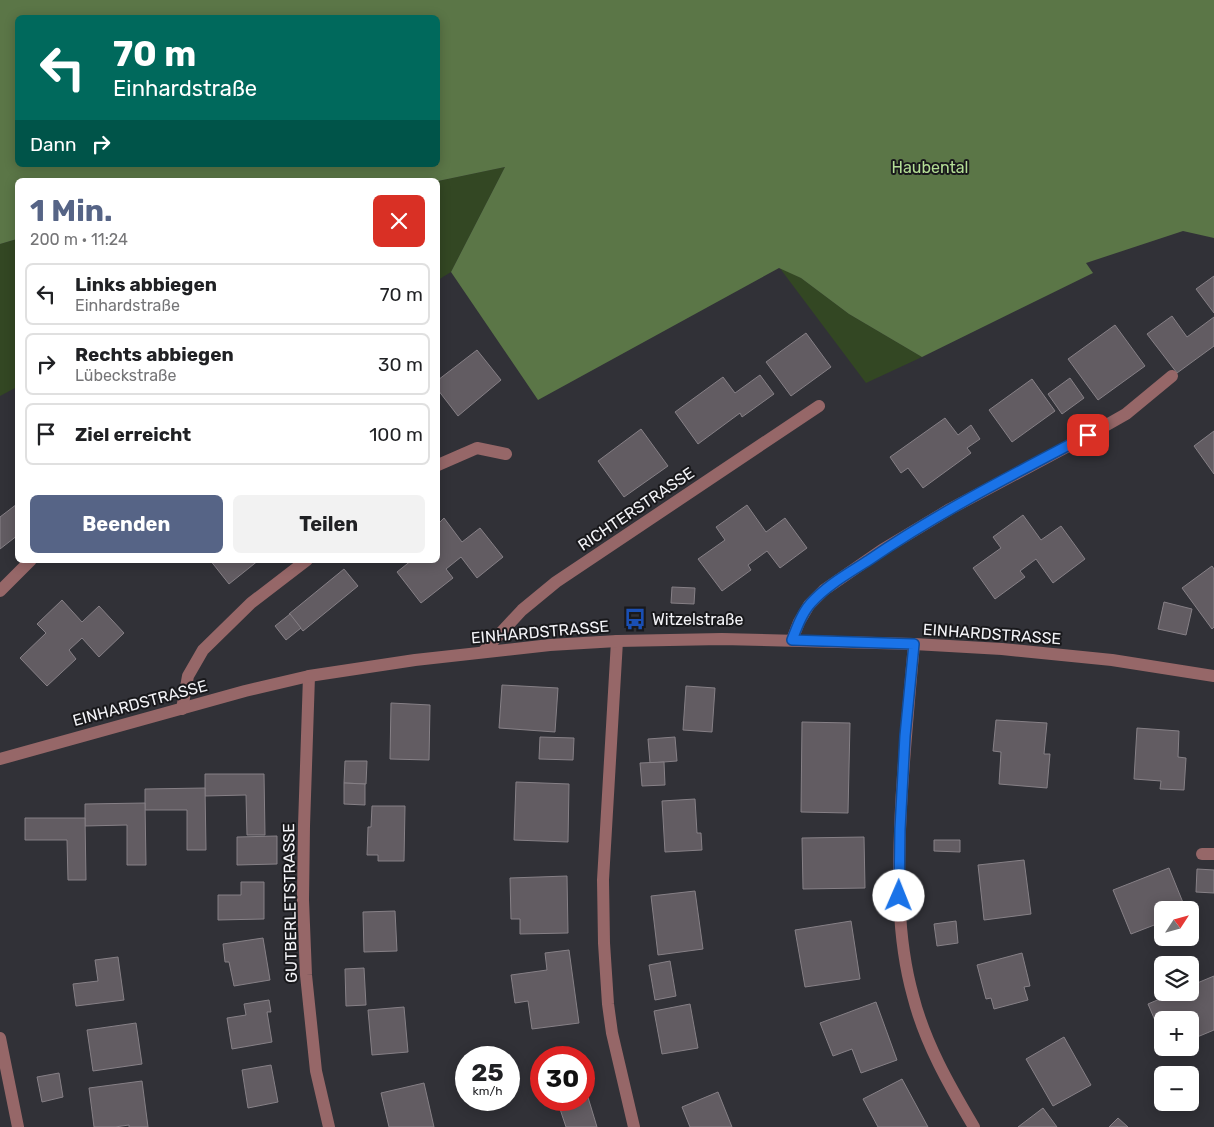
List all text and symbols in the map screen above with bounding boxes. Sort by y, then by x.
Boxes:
text: 70 m [113,33,196,75]
icon: left [30,35,95,100]
text: Einhardstraße [113,75,257,102]
icon: right [87,130,115,158]
text: Dann [30,133,77,156]
park label: Haubental [892,158,968,177]
text: 1 Min. [30,193,113,229]
button: close [373,195,425,247]
text: 200 m · 11:24 [30,230,128,249]
text: Links abbiegen [75,273,217,296]
icon: left [32,280,60,308]
text: 70 m [380,283,423,306]
text: Einhardstraße [75,296,180,315]
text: Rechts abbiegen [75,343,234,366]
icon: right [32,350,60,378]
text: 30 m [378,353,423,376]
text: Lübeckstraße [75,366,176,385]
pin [1067,414,1109,456]
icon: arrive [32,420,60,448]
icon: arrive [1074,421,1102,449]
text: Ziel erreicht [75,423,191,446]
text: 100 m [369,423,423,446]
street label: RICHTERSTRASSE [574,463,698,555]
button: Beenden [30,495,223,553]
button: Teilen [233,495,425,553]
bus stop icon: Witzelstraße [622,606,648,632]
place label: Witzelstraße [652,610,743,629]
street label: EINHARDSTRASSE [470,616,610,648]
street label: EINHARDSTRASSE [922,620,1062,648]
street label: EINHARDSTRASSE [71,676,209,730]
street label: GUTBERLETSTRASSE [279,823,301,983]
position arrow [872,869,924,921]
north arrow [1154,901,1199,946]
map controls [1154,901,1199,1111]
button: layers [1154,956,1199,1001]
button: + [1154,1011,1199,1056]
speed limit sign: 30 [530,1046,595,1111]
text: 25 [471,1058,504,1087]
button: − [1154,1066,1199,1111]
text: km/h [473,1084,502,1098]

